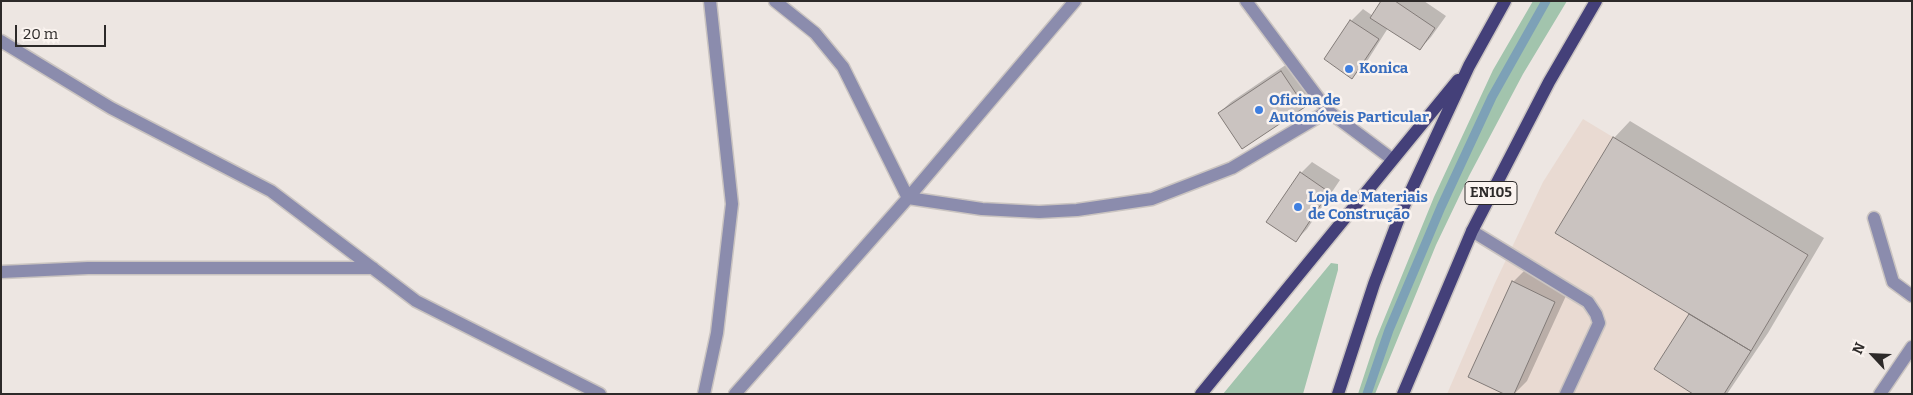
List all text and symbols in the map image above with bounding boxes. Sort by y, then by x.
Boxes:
scale bar [18,15,109,47]
text: 20 m [23,25,58,43]
place label: Konica [1359,60,1408,78]
marker: Konica [1343,63,1355,75]
place label: Oficina de Automóveis Particular [1269,92,1429,127]
marker: Oficina de Automóveis Particular [1253,104,1265,116]
road number: EN105 [1465,182,1517,204]
place label: Loja de Materiais de Construção [1308,189,1428,224]
marker: Loja de Materiais de Construção [1292,201,1304,213]
north arrow [1848,330,1898,380]
text: N [1849,340,1869,357]

